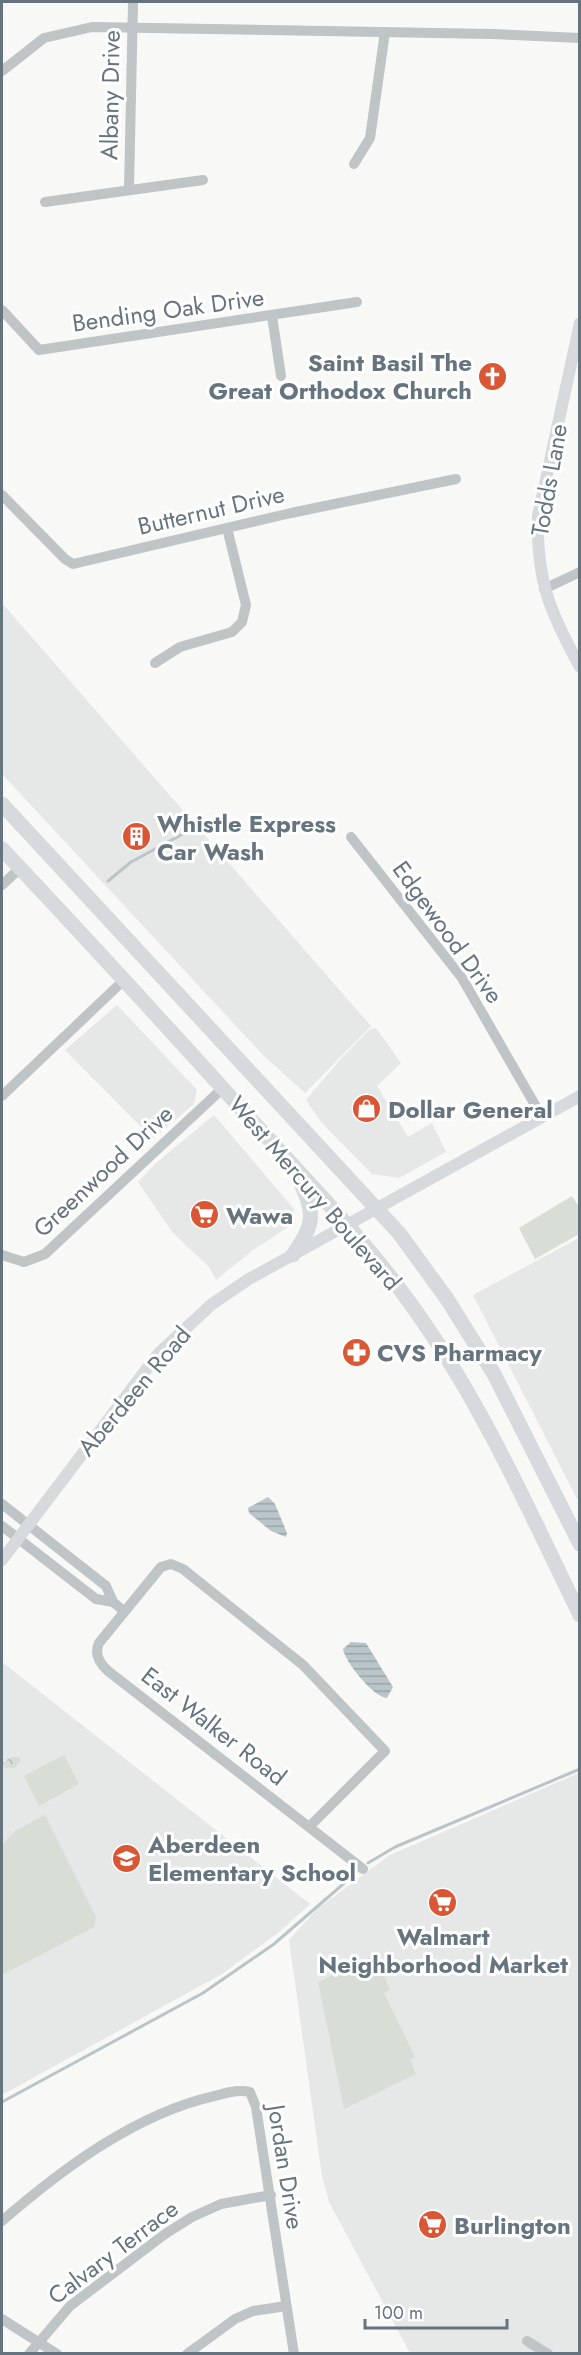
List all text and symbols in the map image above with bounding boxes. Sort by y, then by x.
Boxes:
street label: Albany Drive [91,30,129,160]
street label: Bending Oak Drive [70,279,266,341]
place label: Saint Basil The Great Orthodox Church [209,345,472,408]
church icon: Saint Basil The Great Orthodox Church [477,360,509,392]
street label: Todds Lane [522,421,576,539]
street label: Butternut Drive [134,476,288,544]
place label: Whistle Express Car Wash [157,806,336,869]
building icon: Whistle Express Car Wash [120,821,152,853]
street label: Edgewood Drive [384,853,512,1011]
street label: West Mercury Boulevard [220,1088,410,1298]
place label: Dollar General [388,1092,553,1127]
shop icon: Dollar General [351,1093,383,1125]
street label: Greenwood Drive [25,1097,181,1245]
place label: Wawa [226,1198,293,1233]
supermarket icon: Wawa [189,1199,221,1231]
street label: Aberdeen Road [69,1318,199,1464]
place label: CVS Pharmacy [377,1335,542,1370]
pharmacy icon: CVS Pharmacy [340,1336,372,1368]
street label: East Walker Road [134,1658,294,1794]
place label: Aberdeen Elementary School [147,1827,356,1890]
school or university icon: Aberdeen Elementary School [111,1842,143,1874]
supermarket icon: Walmart Neighborhood Market [427,1887,459,1919]
place label: Walmart Neighborhood Market [318,1919,568,1982]
street label: Jordan Drive [258,2099,313,2232]
street label: Calvary Terrace [40,2191,186,2313]
place label: Burlington [454,2208,571,2243]
supermarket icon: Burlington [417,2209,449,2241]
scale bar [365,2292,508,2330]
text: 100 m [374,2300,423,2326]

